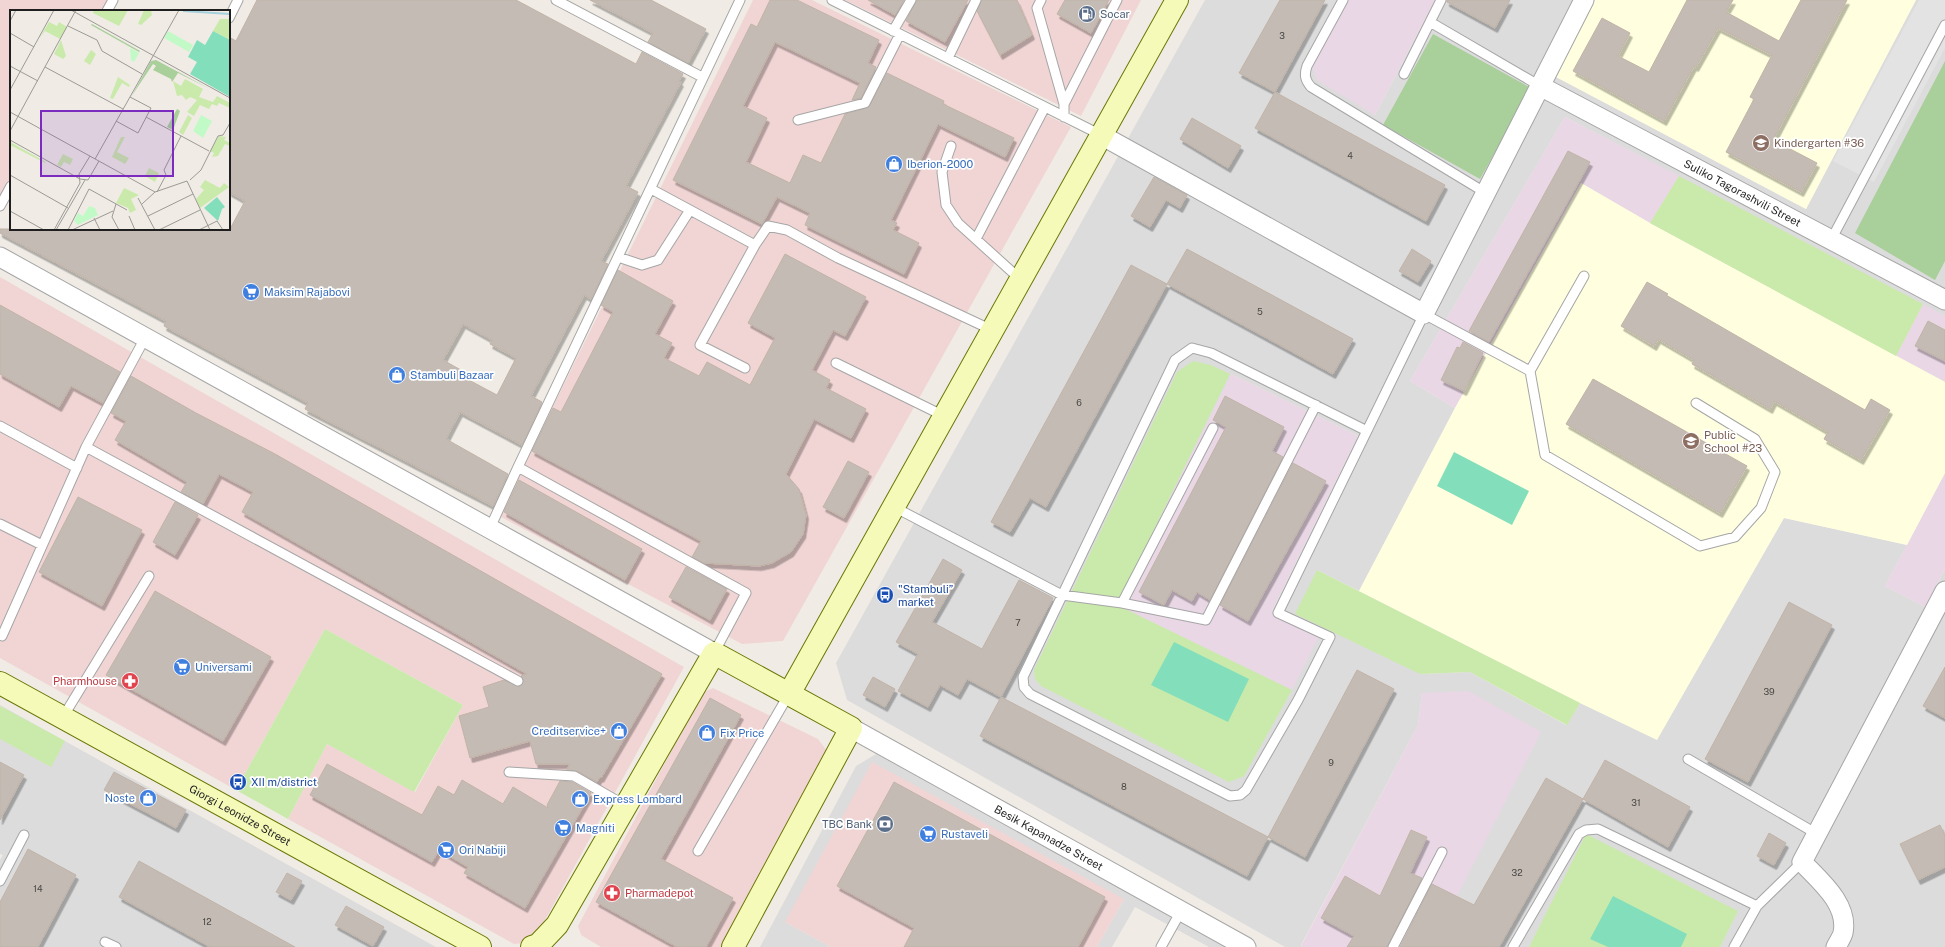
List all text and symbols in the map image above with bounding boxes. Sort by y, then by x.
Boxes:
fuel station icon: Socar [1077,4,1097,24]
place label: Socar [1100,8,1130,20]
inset map [10,10,230,230]
house number: 3 [1279,30,1285,41]
school or university icon: Kindergarten #36 [1751,133,1771,153]
place label: Kindergarten #36 [1774,137,1864,149]
house number: 4 [1347,150,1353,161]
shop icon: Iberion-2000 [884,154,904,174]
street label: Suliko Tagorashvili Street [1682,157,1803,229]
place label: Iberion-2000 [907,158,974,170]
supermarket icon: Maksim Rajabovi [241,282,261,302]
place label: Maksim Rajabovi [264,286,350,298]
house number: 5 [1257,306,1263,317]
shop icon: Stambuli Bazaar [387,365,407,385]
place label: Stambuli Bazaar [410,369,494,381]
house number: 6 [1076,397,1082,408]
place label: Public School #23 [1704,429,1762,454]
school or university icon: Public School #23 [1681,431,1701,451]
place label: "Stambuli” market [898,583,953,608]
bus stop icon: "Stambuli” market [875,585,895,605]
house number: 7 [1015,617,1021,628]
supermarket icon: Universami [172,657,192,677]
place label: Universami [195,661,252,673]
pharmacy icon: Pharmhouse [120,671,140,691]
place label: Pharmhouse [53,675,117,687]
house number: 39 [1763,686,1775,697]
shop icon: Creditservice+ [609,721,629,741]
shop icon: Fix Price [697,723,717,743]
place label: Creditservice+ [532,725,606,737]
place label: Fix Price [720,727,764,739]
house number: 9 [1328,757,1334,768]
bus stop icon: XII m/district [228,772,248,792]
place label: XII m/district [251,776,317,788]
house number: 8 [1121,781,1127,792]
street label: Giorgi Leonidze Street [187,782,293,848]
shop icon: Noste [138,788,158,808]
shop icon: Express Lombard [570,789,590,809]
place label: Noste [105,792,135,804]
place label: Express Lombard [593,793,682,805]
house number: 31 [1631,797,1641,808]
street label: Besik Kapanadze Street [992,803,1105,872]
bank icon: TBC Bank [875,814,895,834]
supermarket icon: Magniti [553,818,573,838]
place label: TBC Bank [822,818,872,830]
place label: Magniti [576,822,615,834]
supermarket icon: Rustaveli [918,824,938,844]
place label: Rustaveli [941,828,988,840]
supermarket icon: Ori Nabiji [436,840,456,860]
place label: Ori Nabiji [459,844,506,856]
house number: 32 [1511,867,1523,878]
house number: 14 [33,883,43,894]
pharmacy icon: Pharmadepot [602,883,622,903]
place label: Pharmadepot [625,887,694,899]
house number: 12 [202,916,212,927]

